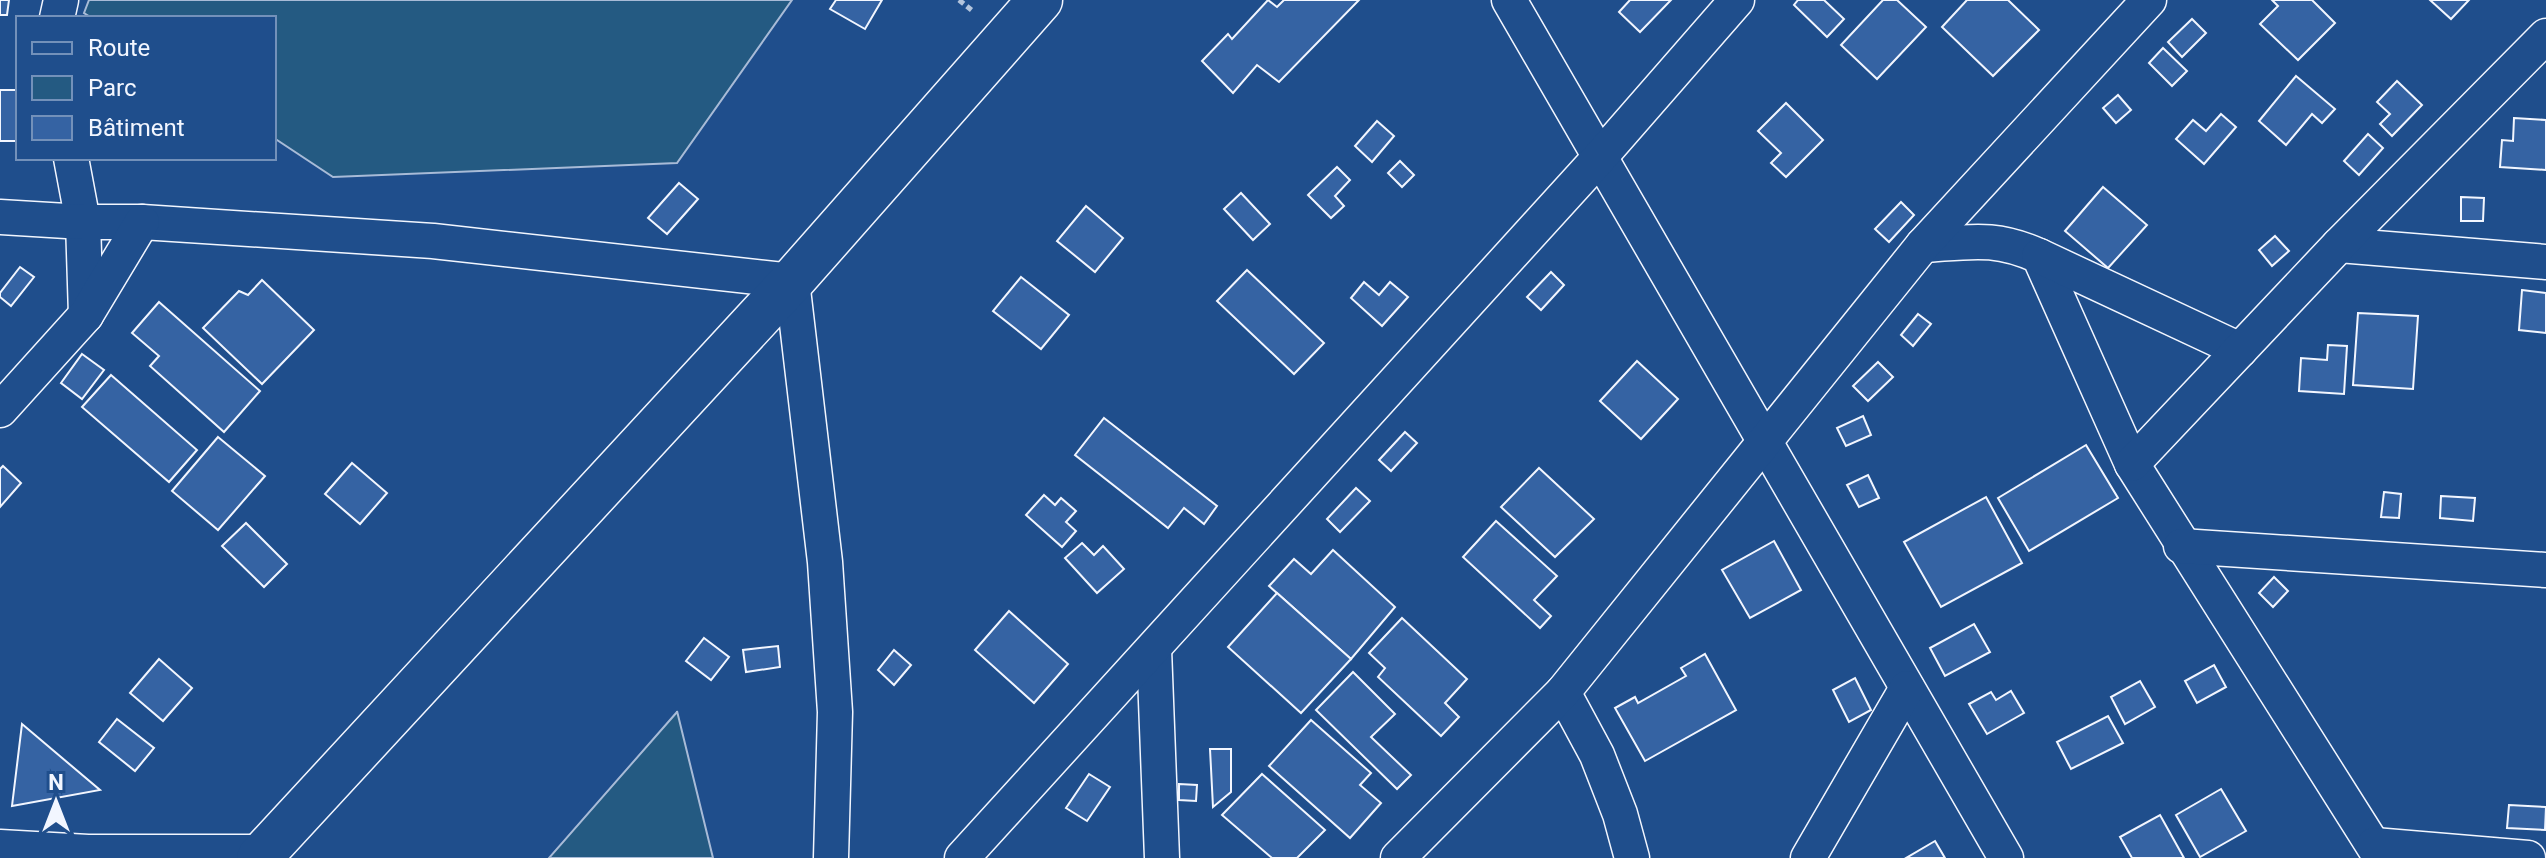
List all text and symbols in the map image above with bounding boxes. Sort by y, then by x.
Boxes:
legend [16,16,276,160]
text: Route [88,34,150,62]
text: Parc [88,74,137,102]
text: Bâtiment [88,114,185,142]
north arrow [16,762,96,842]
text: N [48,770,64,795]

